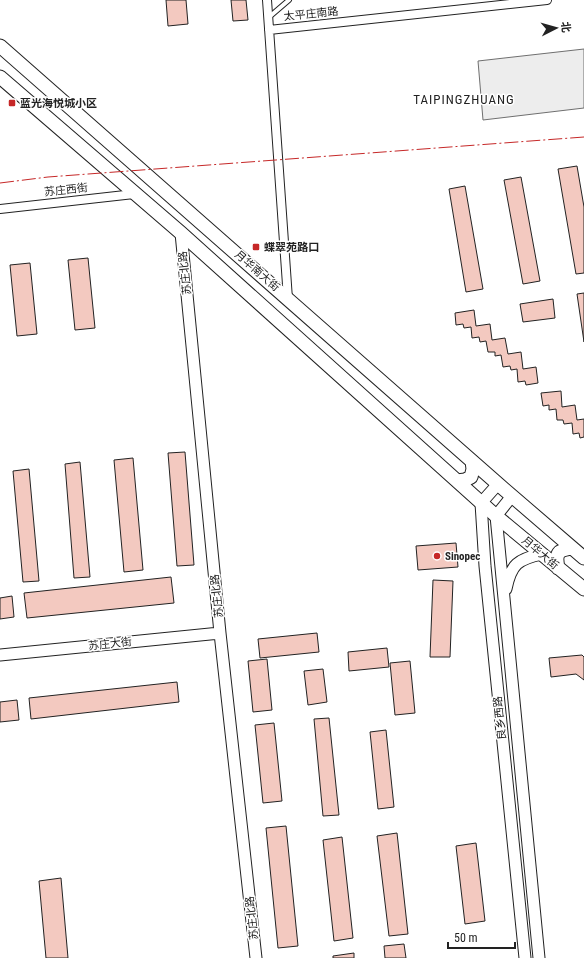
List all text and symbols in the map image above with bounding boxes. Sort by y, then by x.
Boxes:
street label: 太平庄南路 [283,5,339,23]
north arrow [536,8,576,48]
text: 北 [558,21,572,33]
district label: TAIPINGZHUANG [413,92,515,107]
place label: 蓝光海悦城小区 [20,97,97,110]
marker: 蓝光海悦城小区 [7,98,17,108]
street label: 苏庄西街 [43,181,89,199]
place label: 蝶翠苑路口 [264,241,319,254]
marker: 蝶翠苑路口 [251,242,261,252]
street label: 月华南大街 [232,248,282,294]
street label: 苏庄北路 [176,250,194,296]
street label: 月华大街 [519,534,561,572]
place label: Sinopec [445,550,480,563]
marker: Sinopec [432,551,442,561]
street label: 苏庄北路 [208,573,226,619]
street label: 苏庄大街 [87,635,133,653]
street label: 良乡西路 [491,695,509,741]
street label: 苏庄北路 [243,895,261,941]
scale bar [448,924,515,950]
text: 50 m [454,931,478,945]

